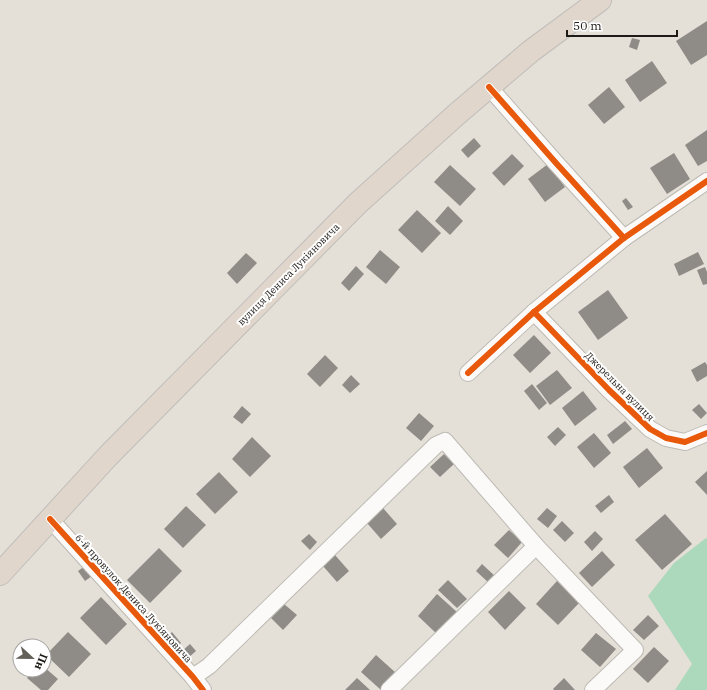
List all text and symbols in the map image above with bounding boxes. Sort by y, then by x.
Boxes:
scale bar [567,12,677,38]
text: 50 m [573,18,602,33]
street label: вулиця Дениса Лукіяновича [235,220,342,328]
street label: Джерельна вулиця [582,349,657,424]
street label: 6-й провулок Дениса Лукіяновича [72,531,195,666]
north arrow [12,638,52,678]
text: Пн [32,652,51,672]

